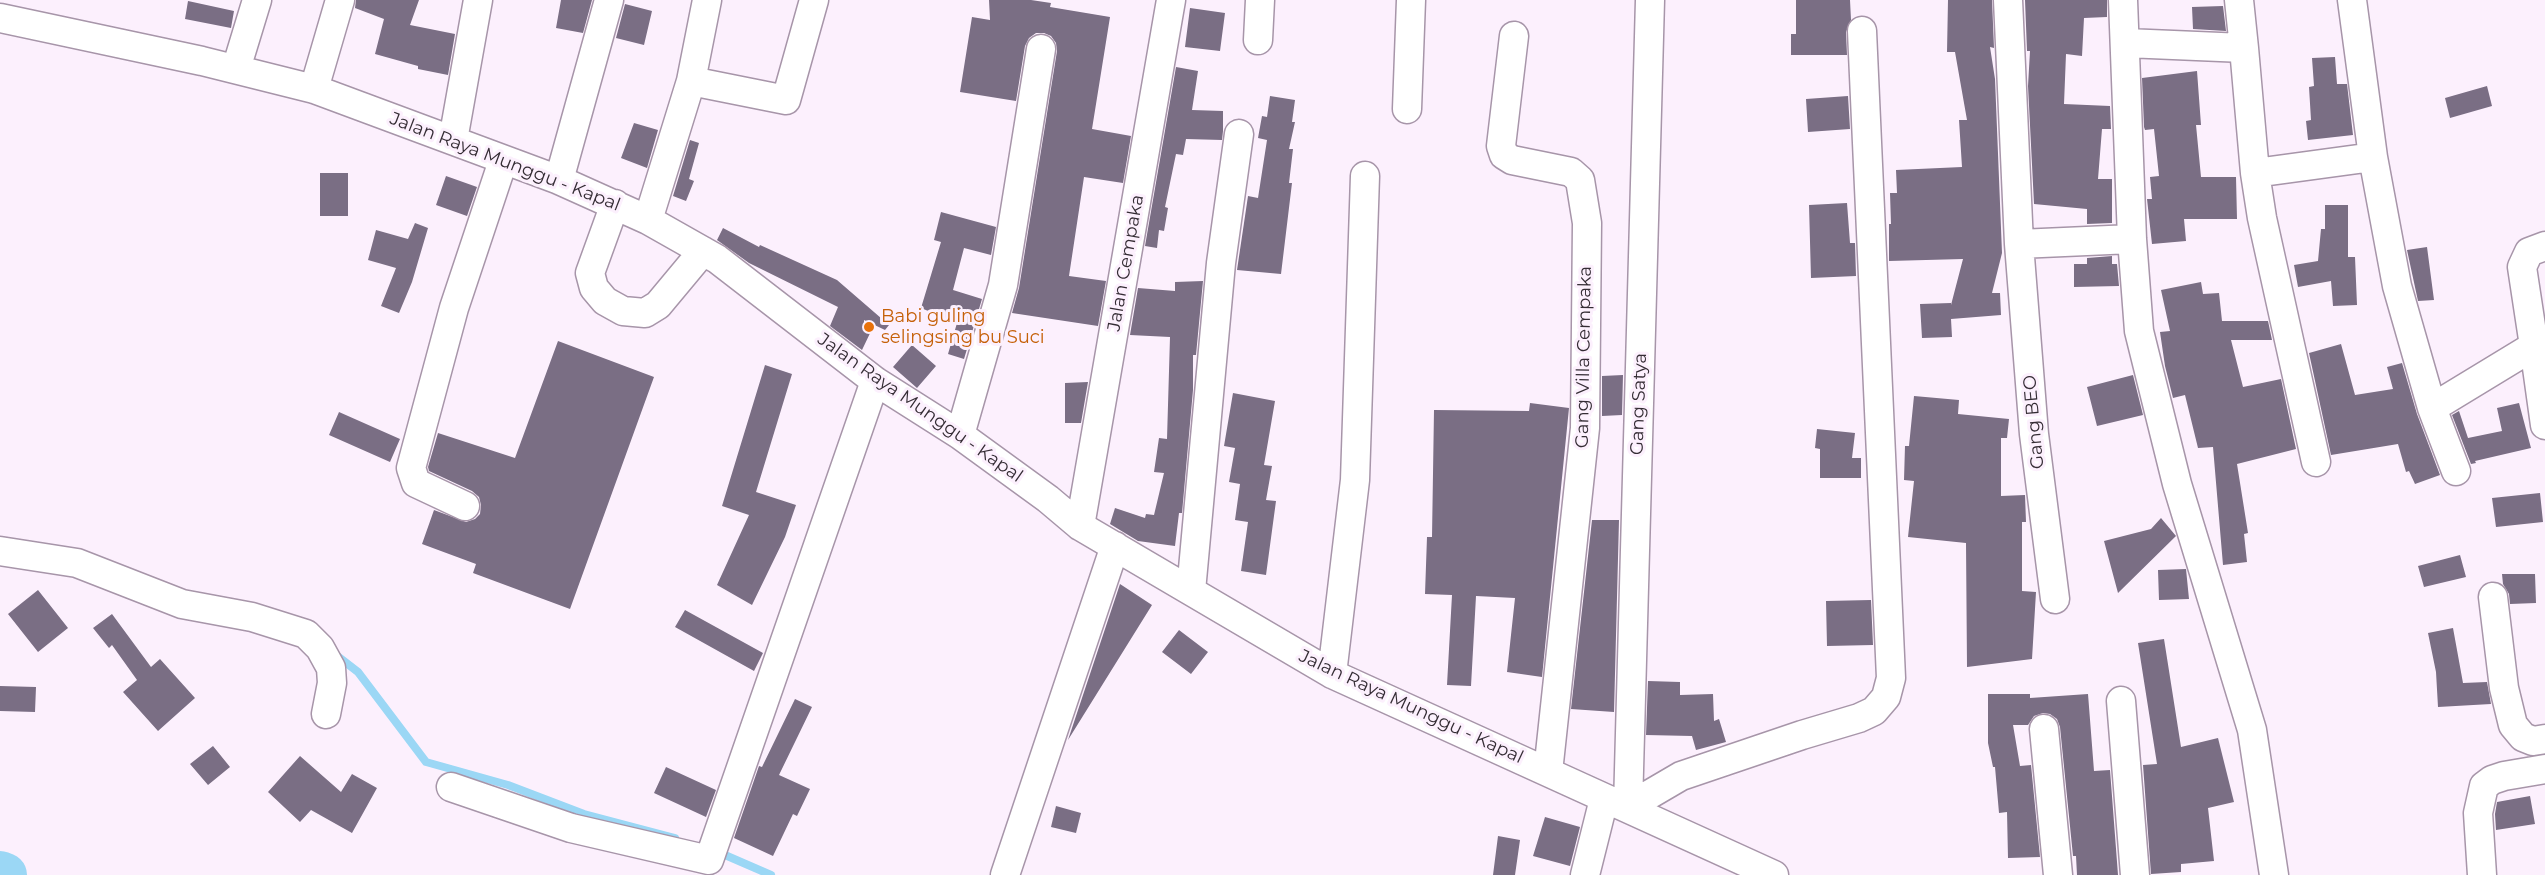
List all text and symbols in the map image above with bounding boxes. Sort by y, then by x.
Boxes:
street label: Jalan Raya Munggu - Kapal [387,108,623,216]
street label: Jalan Cempaka [1103,193,1149,333]
street label: Gang Villa Cempaka [1572,266,1596,448]
place label: Babi guling selingsing bu Suci [881,306,1045,348]
marker: Babi guling selingsing bu Suci [862,320,876,334]
street label: Jalan Raya Munggu - Kapal [813,329,1027,487]
street label: Gang Satya [1626,353,1652,455]
street label: Gang BEO [2019,374,2049,470]
street label: Jalan Raya Munggu - Kapal [1295,645,1527,769]

